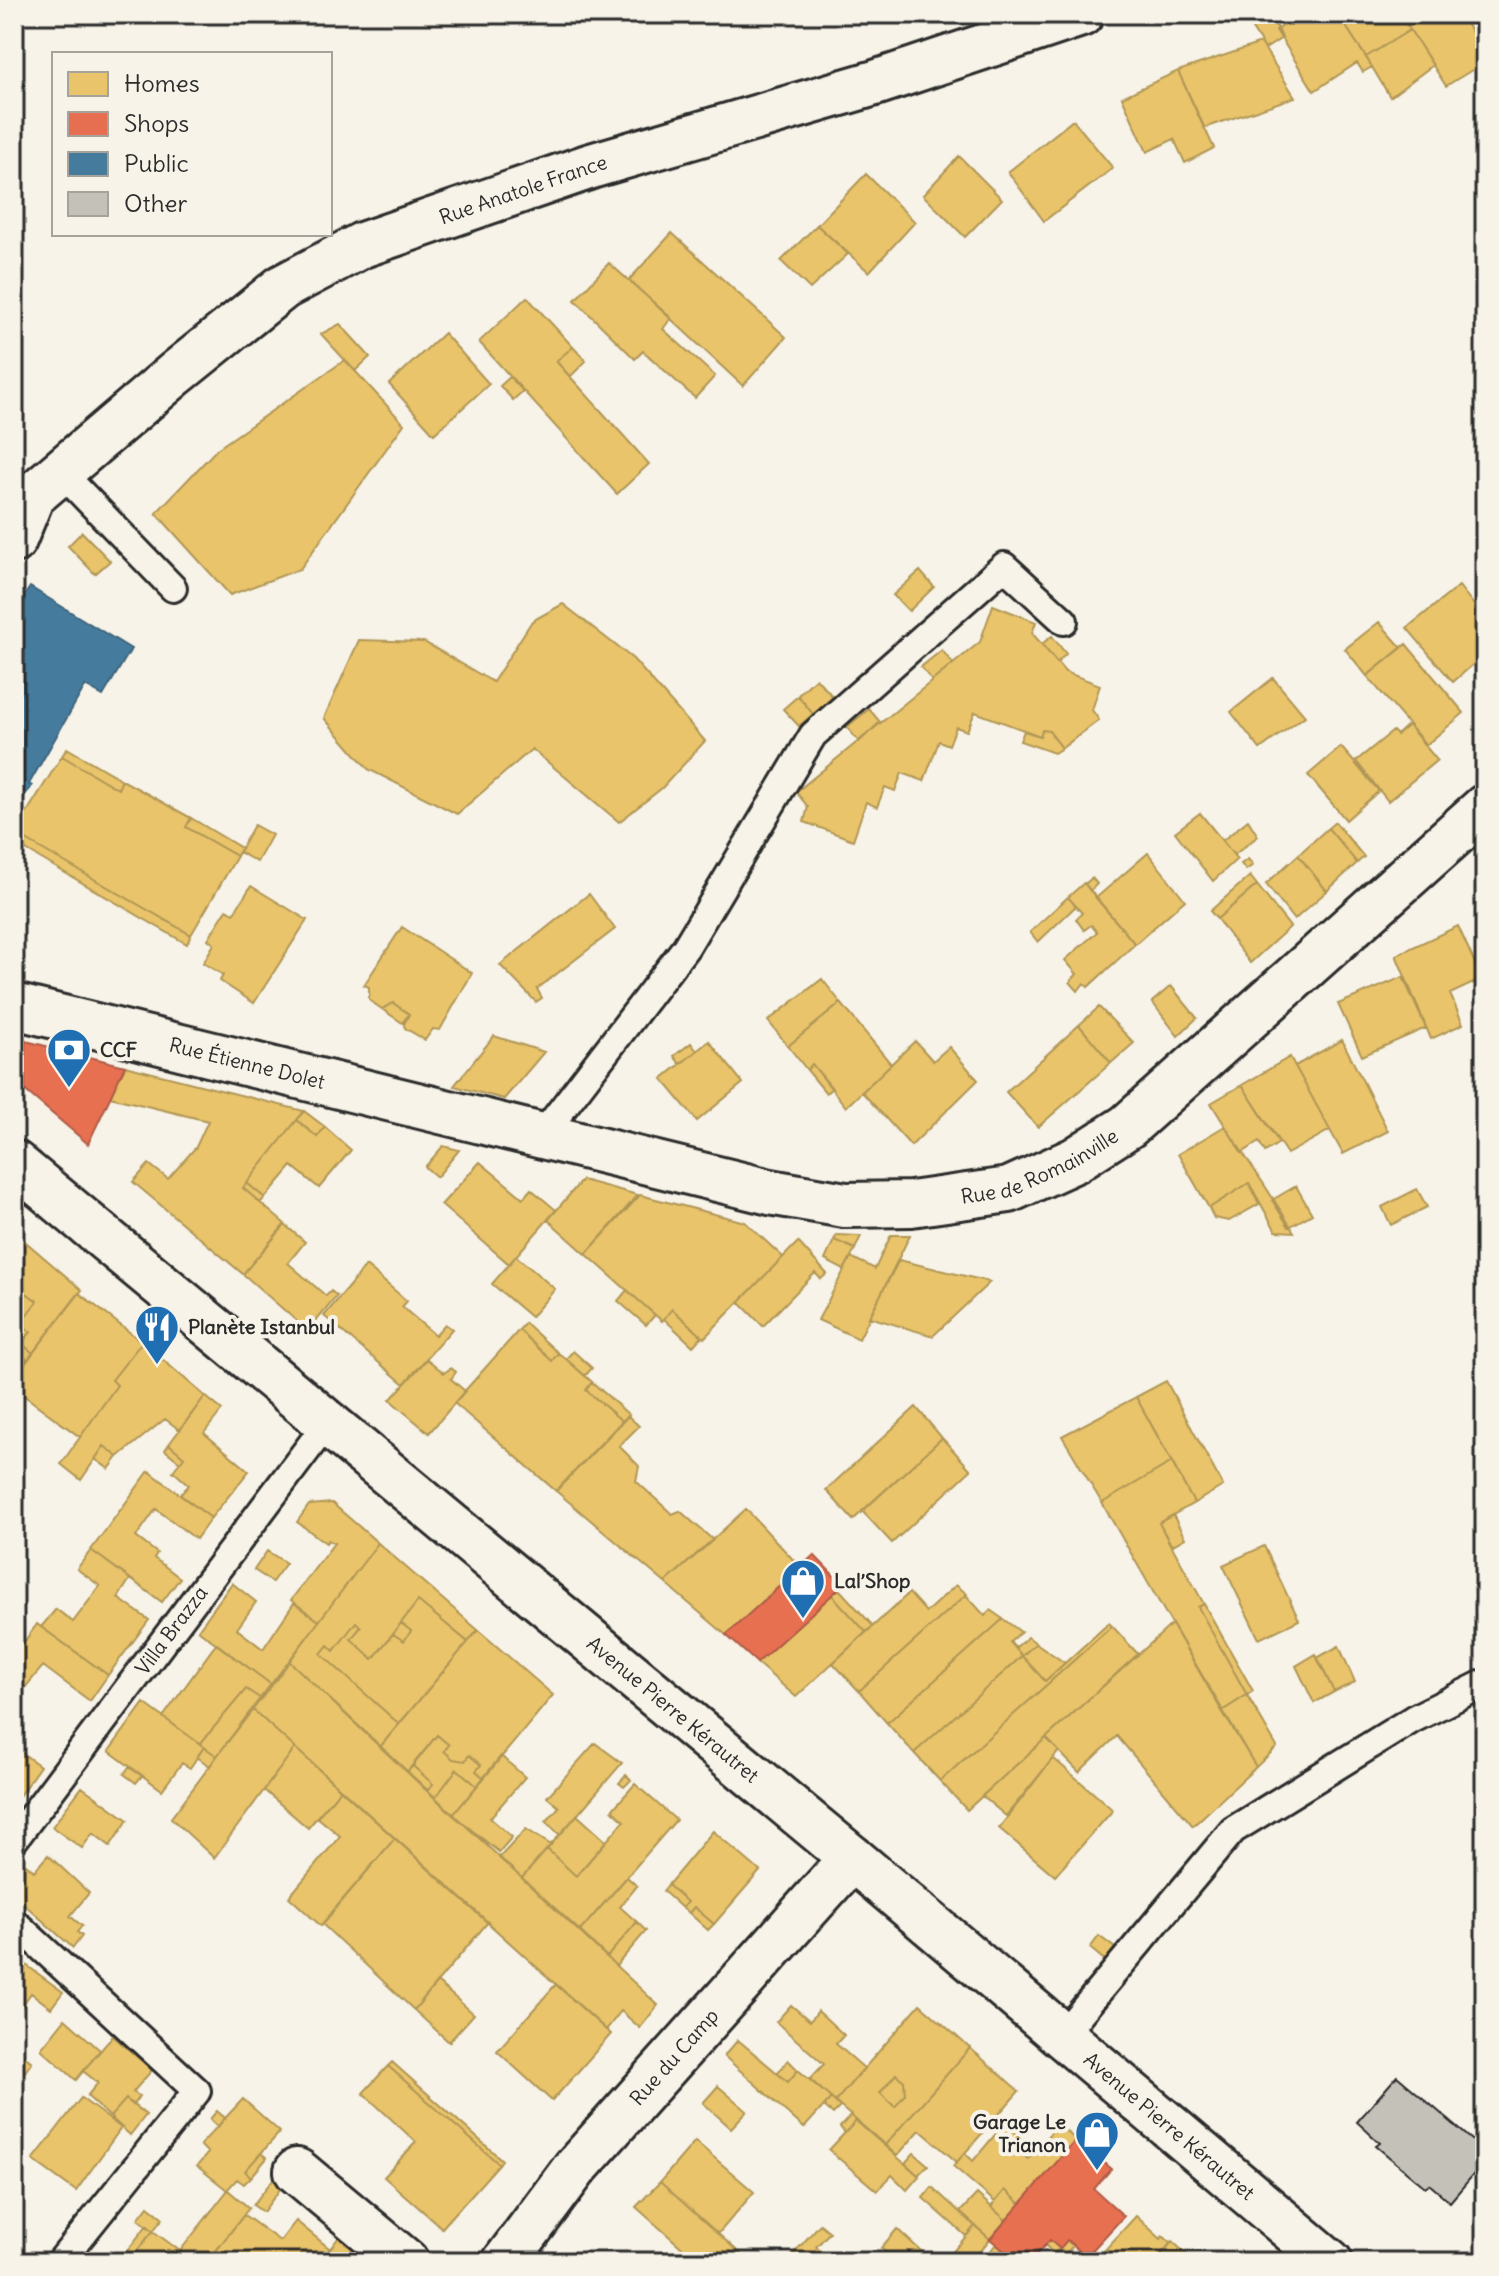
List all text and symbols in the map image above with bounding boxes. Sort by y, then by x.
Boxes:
legend [52,52,332,236]
text: Homes [124,68,200,98]
text: Shops [124,108,189,138]
text: Public [124,148,189,178]
street label: Rue Anatole France [436,149,610,229]
text: Other [124,188,187,218]
bank icon: CCF [45,1026,93,1089]
street label: Rue Étienne Dolet [167,1032,328,1094]
place label: CCF [100,1037,138,1062]
street label: Rue de Romainville [959,1123,1122,1209]
restaurant icon: Planète Istanbul [133,1303,181,1366]
place label: Planète Istanbul [188,1314,335,1339]
shop icon: Lal’Shop [779,1557,827,1620]
place label: Lal’Shop [834,1568,910,1593]
street label: Villa Brazza [129,1581,212,1680]
street label: Avenue Pierre Kérautret [582,1631,764,1788]
street label: Rue du Camp [624,2003,724,2110]
street label: Avenue Pierre Kérautret [1079,2046,1260,2205]
place label: Garage Le Trianon [973,2109,1066,2157]
shop icon: Garage Le Trianon [1073,2109,1121,2172]

